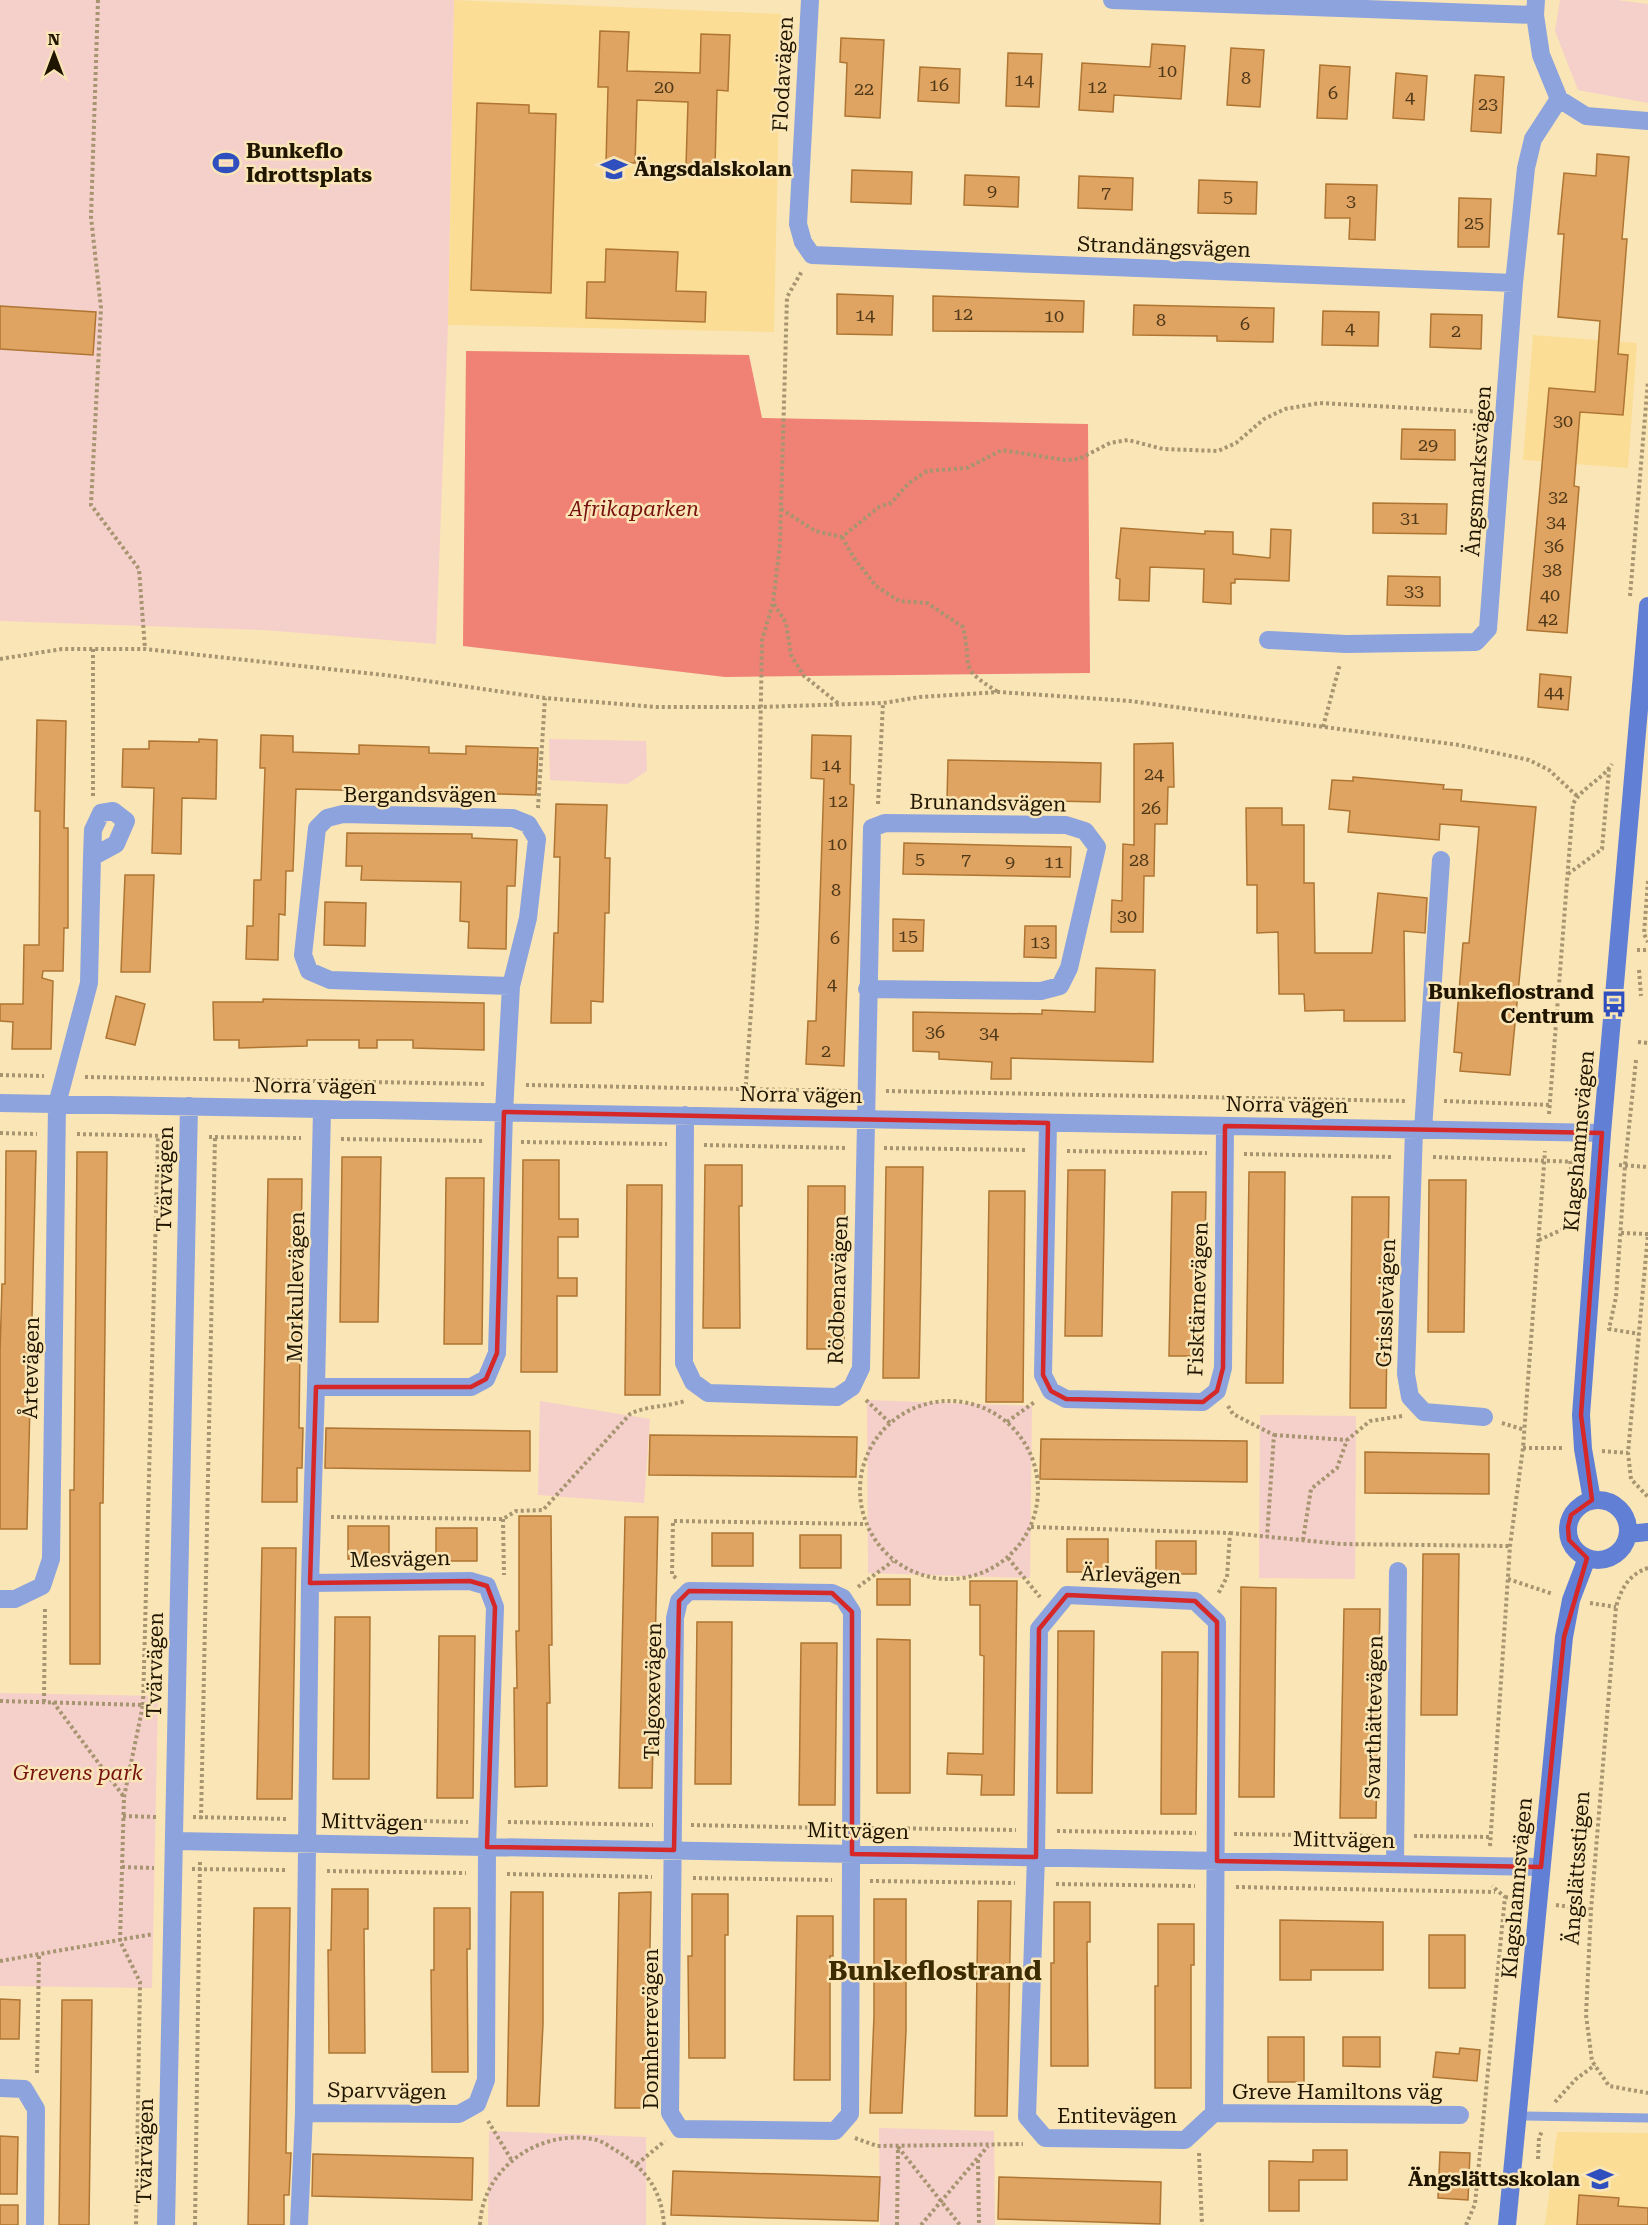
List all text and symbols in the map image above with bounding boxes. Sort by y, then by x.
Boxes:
street label: Flodavägen [768,15,798,133]
north arrow [24,24,84,84]
text: N [48,30,60,49]
house number: 10 [1157,60,1177,81]
house number: 8 [1241,67,1251,88]
house number: 14 [1014,69,1034,90]
house number: 16 [929,74,949,95]
house number: 20 [654,76,674,97]
house number: 12 [1087,76,1107,97]
house number: 22 [854,78,874,99]
house number: 6 [1328,82,1338,103]
house number: 4 [1405,86,1415,107]
house number: 23 [1478,93,1498,114]
place label: Bunkeflo Idrottsplats [246,139,372,187]
sports icon: Bunkeflo Idrottsplats [211,148,241,178]
school or university icon: Ängsdalskolan [599,154,629,184]
place label: Ängsdalskolan [634,156,792,181]
house number: 9 [987,180,997,201]
house number: 7 [1101,182,1111,203]
house number: 5 [1223,186,1233,207]
house number: 3 [1346,190,1356,211]
house number: 25 [1464,212,1484,233]
street label: Strandängsvägen [1077,232,1252,262]
house number: 12 [953,303,973,324]
house number: 14 [855,304,875,325]
house number: 10 [1044,305,1064,326]
house number: 8 [1156,309,1166,330]
house number: 6 [1240,313,1250,334]
house number: 4 [1345,317,1355,338]
house number: 2 [1451,320,1461,341]
street label: Ängsmarksvägen [1460,384,1496,557]
house number: 30 [1553,410,1573,431]
house number: 29 [1418,434,1438,455]
house number: 32 [1548,486,1568,507]
park label: Afrikaparken [567,497,699,521]
house number: 31 [1400,507,1420,528]
house number: 34 [1546,511,1566,532]
house number: 36 [1544,535,1564,556]
house number: 38 [1542,559,1562,580]
house number: 33 [1404,580,1424,601]
house number: 40 [1540,584,1560,605]
house number: 42 [1538,608,1558,629]
house number: 44 [1544,681,1564,702]
house number: 14 [821,754,841,775]
house number: 24 [1144,763,1164,784]
street label: Bergandsvägen [343,783,497,807]
house number: 12 [828,790,848,811]
street label: Brunandsvägen [909,790,1067,816]
house number: 26 [1141,797,1161,818]
house number: 10 [827,833,847,854]
house number: 5 [915,848,925,869]
house number: 7 [961,849,971,870]
house number: 28 [1129,849,1149,870]
house number: 9 [1005,851,1015,872]
house number: 11 [1044,851,1064,872]
house number: 8 [831,879,841,900]
house number: 30 [1117,905,1137,926]
house number: 15 [898,925,918,946]
house number: 6 [830,927,840,948]
house number: 13 [1030,931,1050,952]
house number: 4 [827,973,837,994]
place label: Bunkeflostrand Centrum [1428,980,1594,1028]
bus stop icon: Bunkeflostrand Centrum [1599,989,1629,1019]
house number: 36 [925,1021,945,1042]
house number: 34 [979,1022,999,1043]
house number: 2 [821,1040,831,1061]
street label: Klagshamnsvägen [1559,1049,1599,1233]
street label: Norra vägen [253,1073,377,1099]
street label: Norra vägen [739,1082,863,1108]
street label: Norra vägen [1225,1092,1349,1118]
street label: Tvärvägen [152,1125,178,1232]
street label: Morkullevägen [283,1211,309,1363]
street label: Rödbenavägen [823,1214,853,1365]
street label: Fisktärnevägen [1183,1221,1213,1377]
street label: Grisslevägen [1372,1238,1400,1368]
street label: Årtevägen [17,1316,44,1419]
street label: Mesvägen [349,1546,451,1572]
street label: Ärlevägen [1080,1561,1182,1589]
street label: Tvärvägen [142,1611,168,1718]
street label: Talgoxevägen [640,1622,666,1760]
street label: Svarthättevägen [1361,1634,1387,1799]
park label: Grevens park [13,1761,144,1785]
street label: Ängslättsstigen [1560,1790,1594,1946]
street label: Klagshamnsvägen [1497,1796,1537,1980]
street label: Mittvägen [321,1809,424,1835]
street label: Mittvägen [807,1818,910,1844]
street label: Mittvägen [1293,1827,1396,1853]
street label: Domherrevägen [639,1948,663,2110]
district label: Bunkeflostrand [828,1955,1042,1987]
street label: Sparvvägen [327,2078,447,2104]
street label: Greve Hamiltons väg [1232,2080,1442,2104]
street label: Tvärvägen [132,2097,158,2204]
street label: Entitevägen [1057,2104,1177,2128]
school or university icon: Ängslättsskolan [1585,2164,1615,2194]
place label: Ängslättsskolan [1408,2166,1580,2191]

